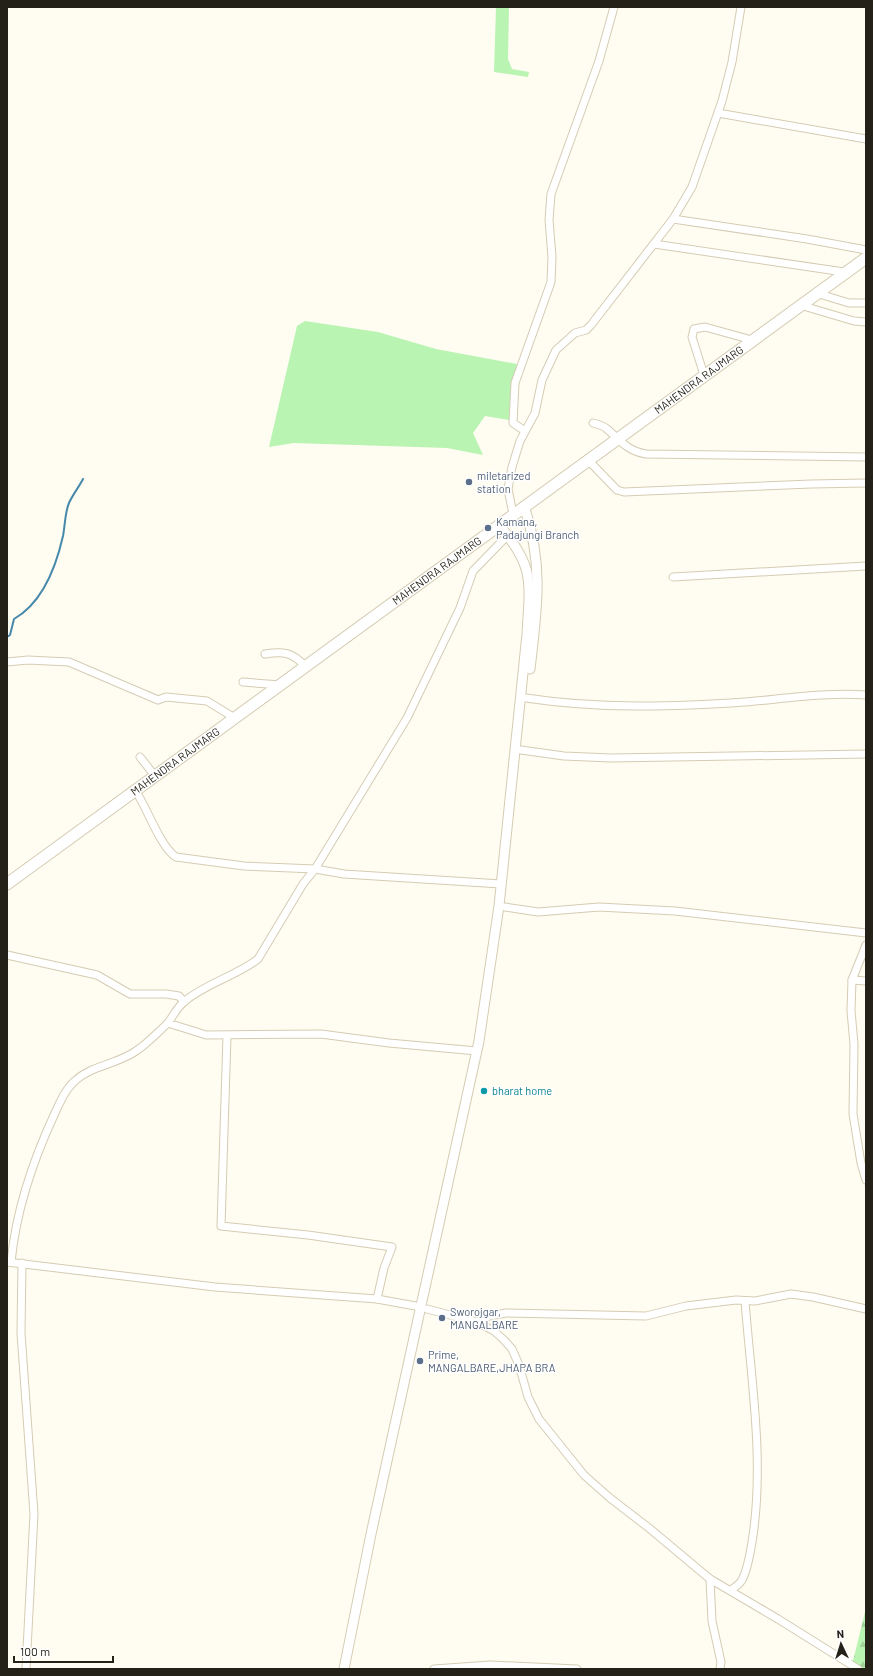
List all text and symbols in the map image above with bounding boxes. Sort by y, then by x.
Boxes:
street label: MAHENDRA RAJMARG [651,343,746,416]
place label: miletarized station [477,469,530,495]
marker: miletarized station [464,477,474,487]
place label: Kamana, Padajungi Branch [496,515,579,541]
marker: Kamana, Padajungi Branch [483,523,493,533]
street label: MAHENDRA RAJMARG [390,534,484,607]
street label: MAHENDRA RAJMARG [128,724,222,798]
place label: bharat home [492,1084,552,1097]
marker: bharat home [479,1086,489,1096]
place label: Sworojgar, MANGALBARE [450,1305,519,1331]
marker: Sworojgar, MANGALBARE [437,1313,447,1323]
place label: Prime, MANGALBARE,JHAPA BRA [428,1348,556,1374]
marker: Prime, MANGALBARE,JHAPA BRA [415,1356,425,1366]
north arrow [821,1624,861,1664]
text: N [836,1627,844,1640]
scale bar [14,1638,113,1664]
text: 100 m [20,1644,50,1658]

